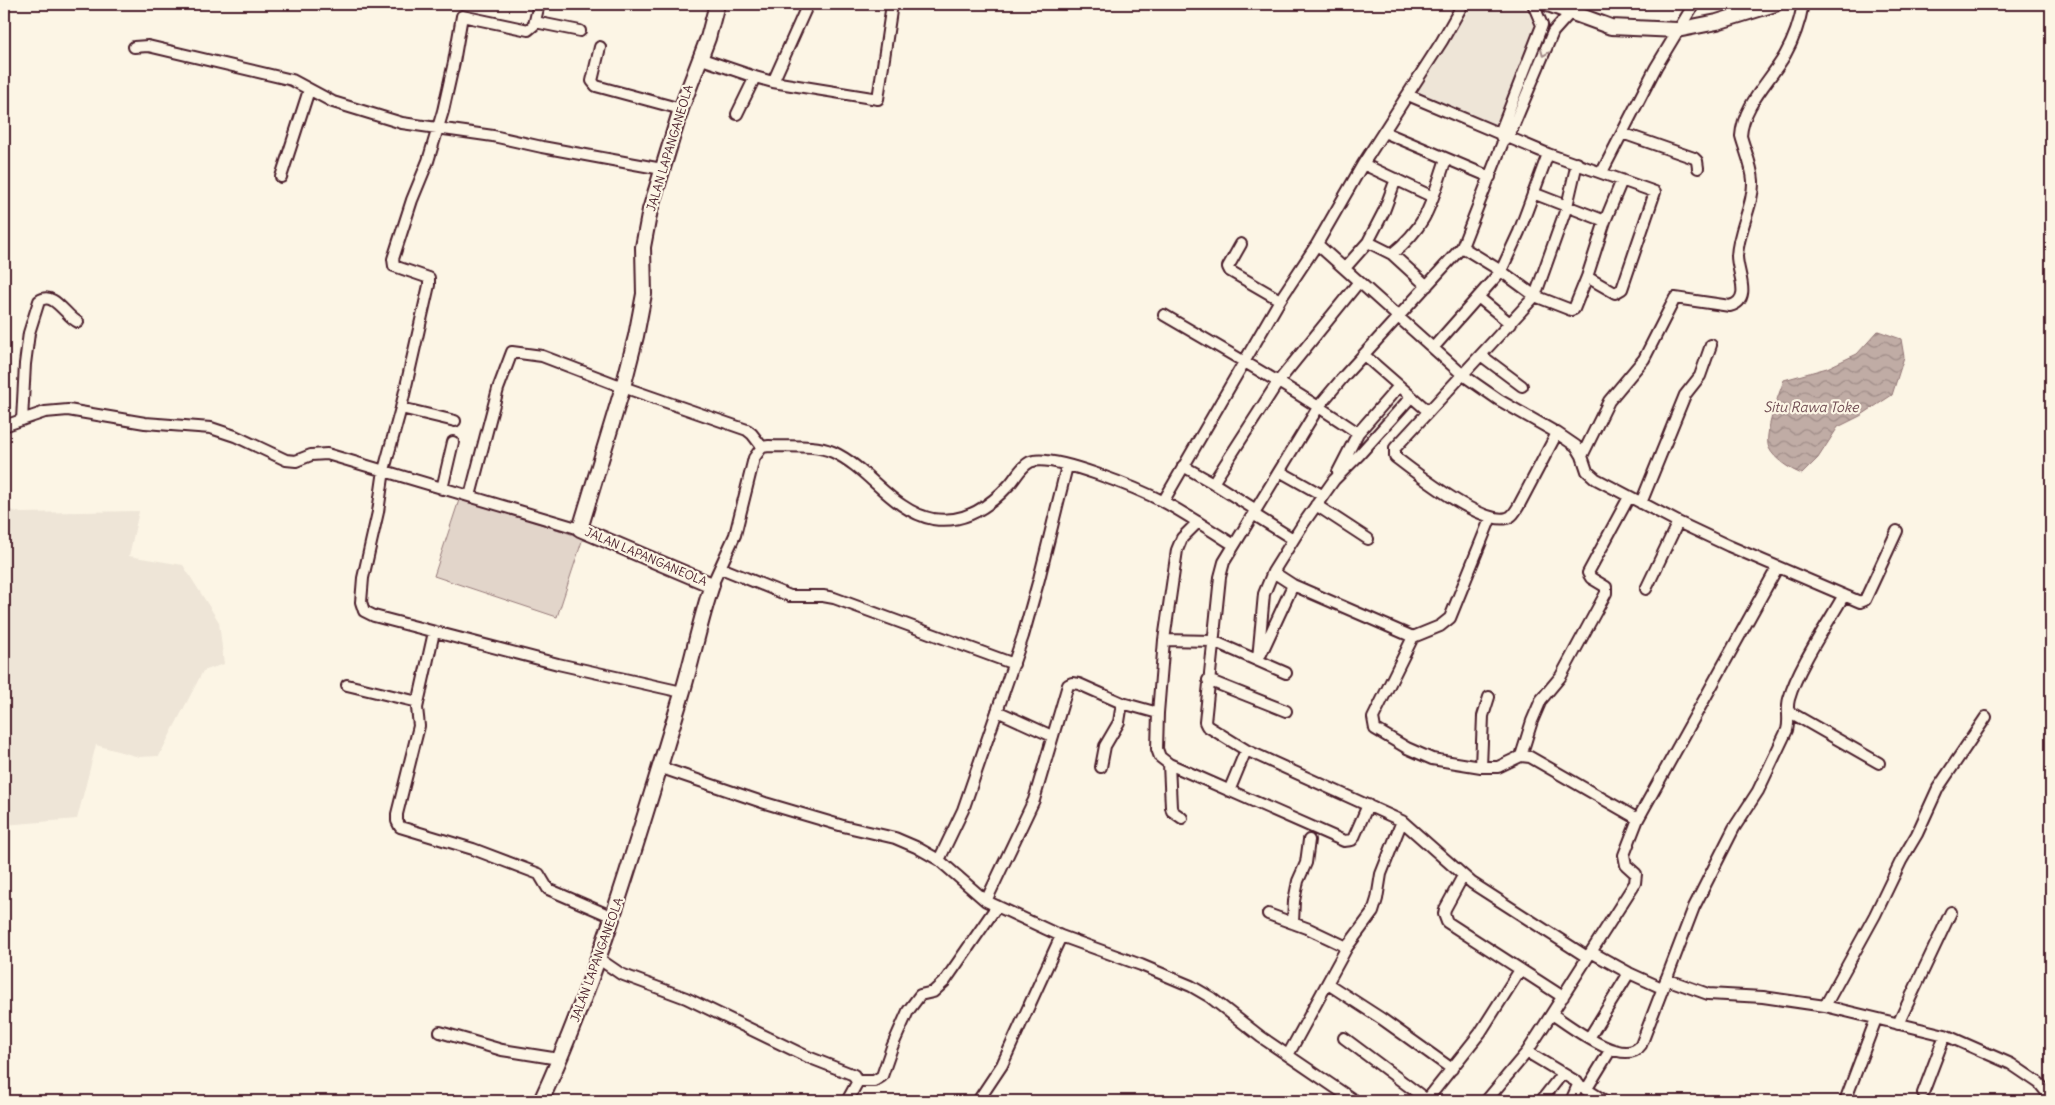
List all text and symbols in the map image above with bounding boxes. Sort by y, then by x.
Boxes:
one-way arrow [1540,48,1551,57]
street label: JALAN LAPANGANEOLA [643,83,696,213]
water label: Situ Rawa Toke [1763,398,1860,416]
street label: JALAN LAPANGANEOLA [583,524,710,589]
street label: JALAN LAPANGANEOLA [567,895,626,1024]

